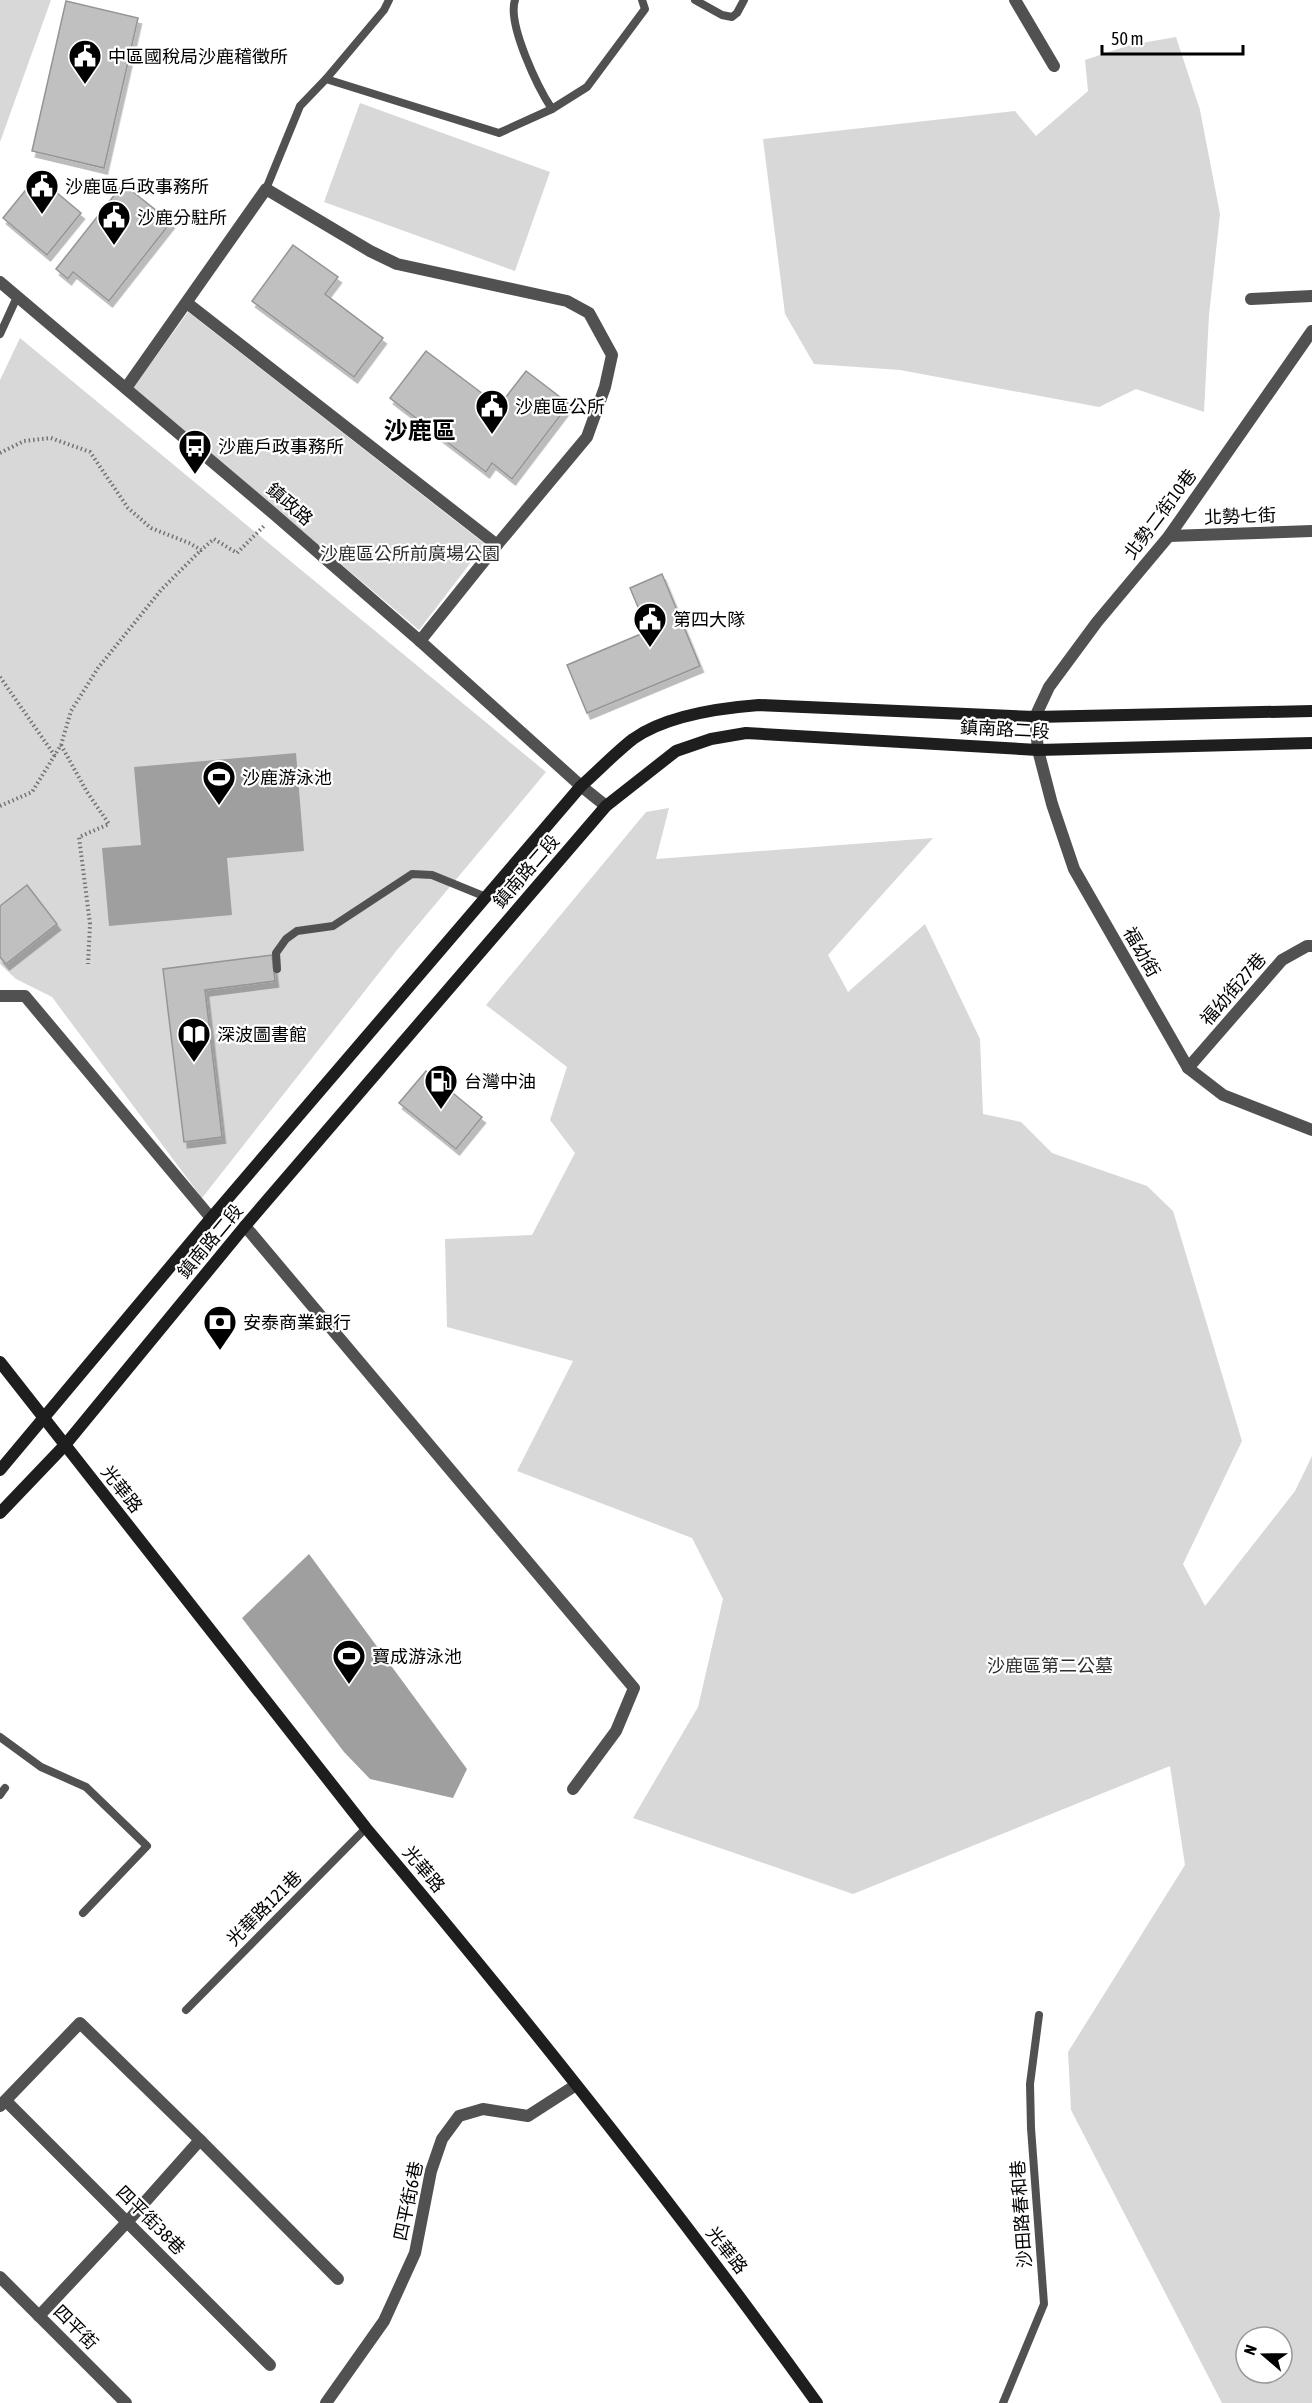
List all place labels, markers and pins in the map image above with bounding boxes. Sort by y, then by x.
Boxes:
public building icon: 中區國稅局沙鹿稽徵所 [67,38,103,85]
place label: 中區國稅局沙鹿稽徵所 [108,46,288,67]
public building icon: 沙鹿區戶政事務所 [24,168,60,215]
place label: 沙鹿區戶政事務所 [65,176,209,197]
public building icon: 沙鹿分駐所 [96,199,132,246]
place label: 沙鹿分駐所 [137,207,227,228]
public building icon: 沙鹿區公所 [474,388,510,435]
place label: 沙鹿區公所 [515,396,605,417]
bus stop icon: 沙鹿戶政事務所 [177,428,213,475]
place label: 沙鹿戶政事務所 [218,436,344,457]
public building icon: 第四大隊 [632,601,668,648]
place label: 第四大隊 [673,609,745,630]
sports icon: 沙鹿游泳池 [201,759,237,806]
place label: 沙鹿游泳池 [242,767,332,788]
library icon: 深波圖書館 [176,1016,212,1063]
place label: 深波圖書館 [217,1024,307,1045]
fuel station icon: 台灣中油 [423,1063,459,1110]
place label: 台灣中油 [464,1071,536,1092]
bank icon: 安泰商業銀行 [202,1304,238,1351]
place label: 安泰商業銀行 [243,1312,351,1333]
sports icon: 寶成游泳池 [331,1638,367,1685]
place label: 寶成游泳池 [372,1646,462,1667]

